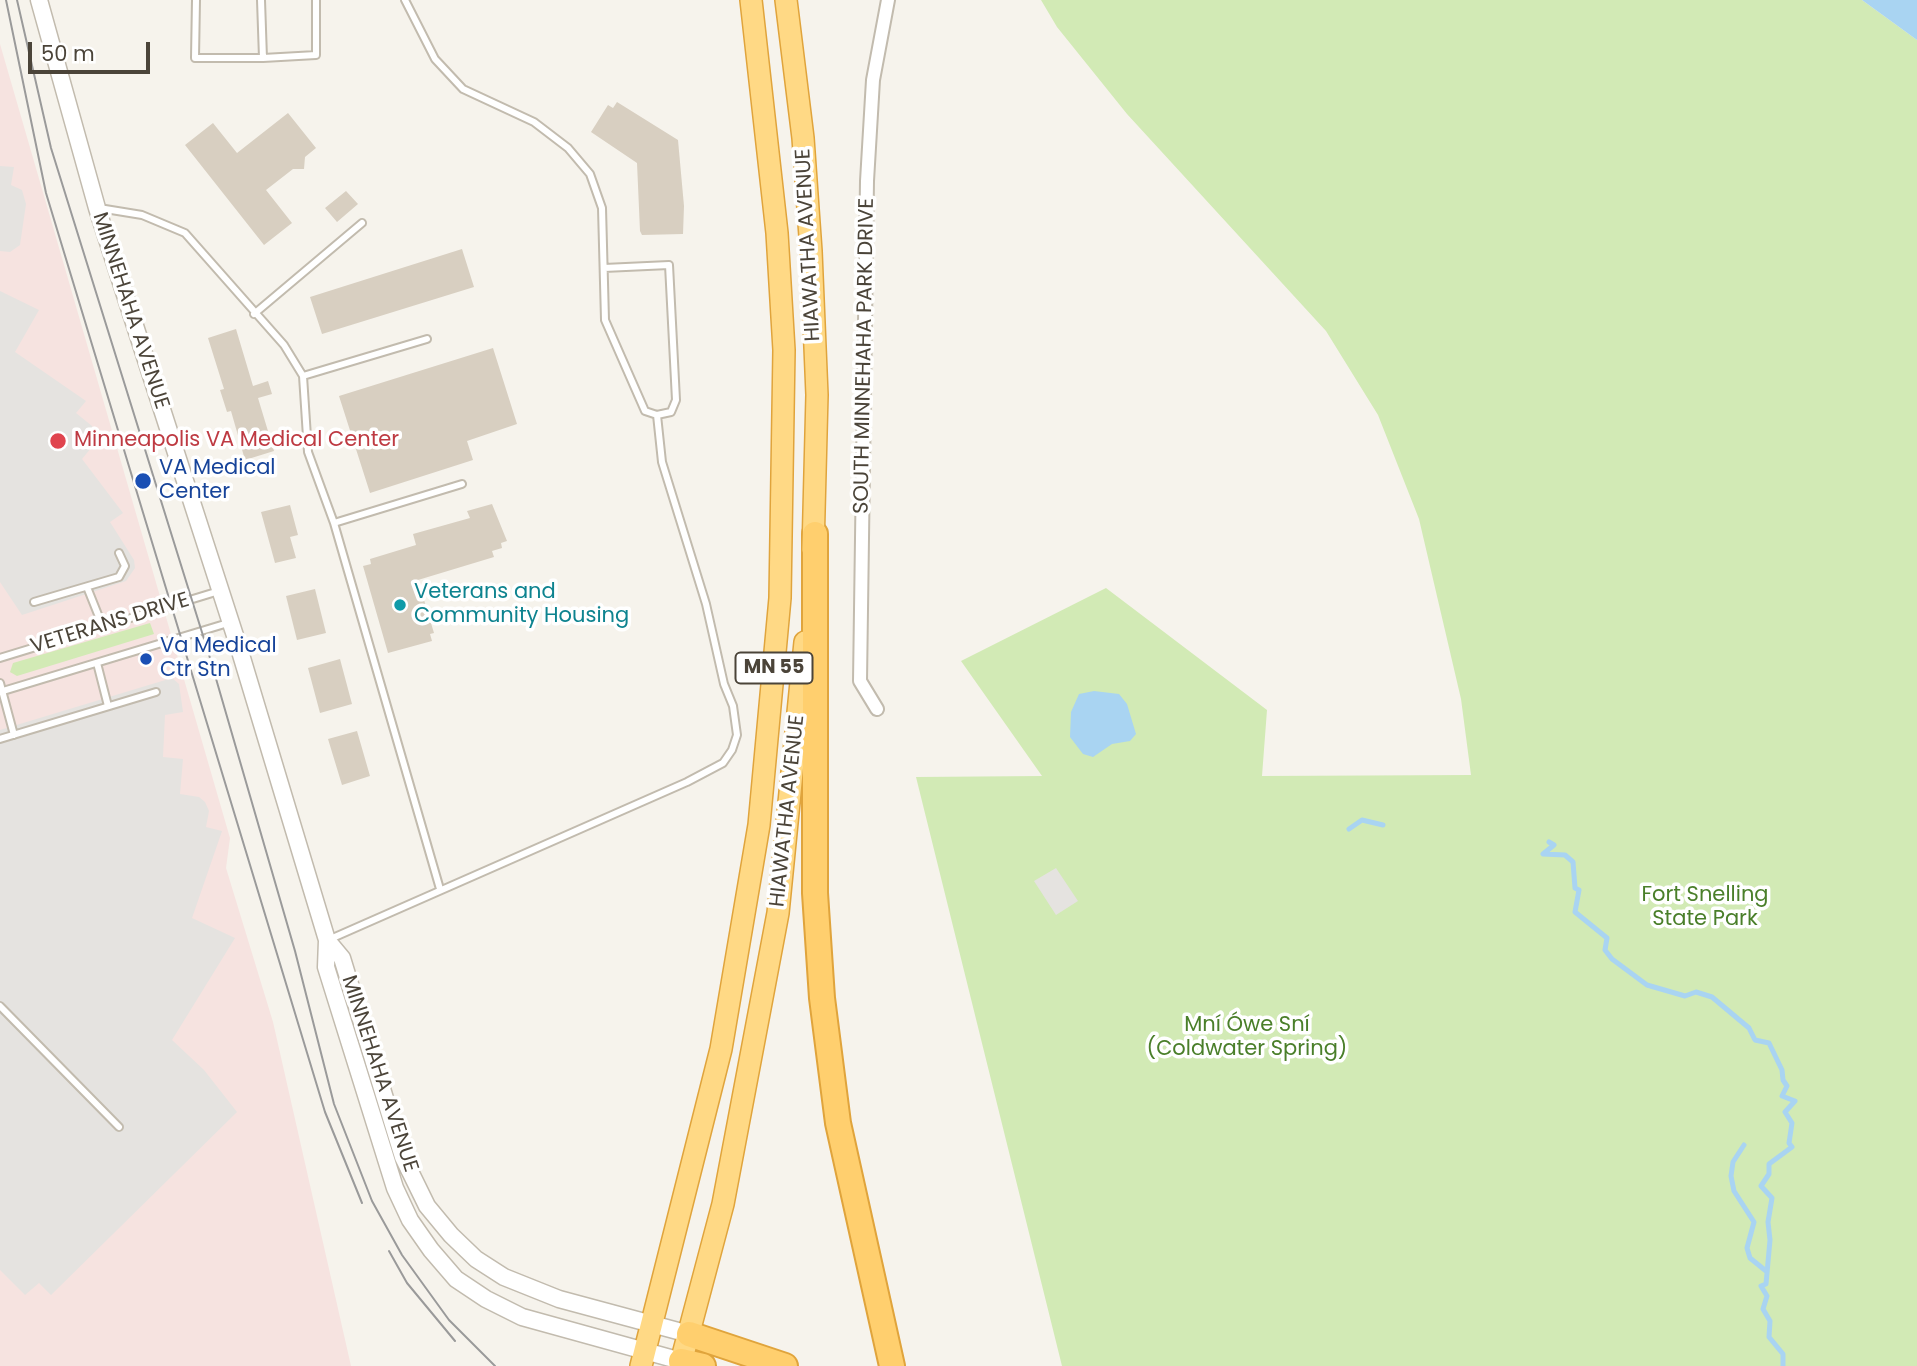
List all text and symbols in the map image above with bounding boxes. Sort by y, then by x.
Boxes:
scale bar [32,28,154,72]
text: 50 m [41,39,95,68]
street label: HIAWATHA AVENUE [791,148,827,342]
street label: SOUTH MINNEHAHA PARK DRIVE [850,198,880,514]
street label: MINNEHAHA AVENUE [86,209,174,413]
place label: Minneapolis VA Medical Center [74,428,399,454]
marker: Minneapolis VA Medical Center [48,431,68,451]
place label: VA Medical Center [159,456,276,506]
marker: VA Medical Center [133,471,153,491]
place label: Veterans and Community Housing [414,580,629,630]
street label: VETERANS DRIVE [28,588,192,660]
marker: Veterans and Community Housing [392,597,408,613]
place label: Va Medical Ctr Stn [160,634,277,684]
marker: Va Medical Ctr Stn [138,651,154,667]
road number: MN 55 [736,652,812,684]
street label: HIAWATHA AVENUE [765,714,811,908]
park label: Fort Snelling State Park [1641,883,1769,933]
street label: MINNEHAHA AVENUE [335,972,423,1176]
park label: Mní Ówe Sní (Coldwater Spring) [1147,1013,1347,1063]

